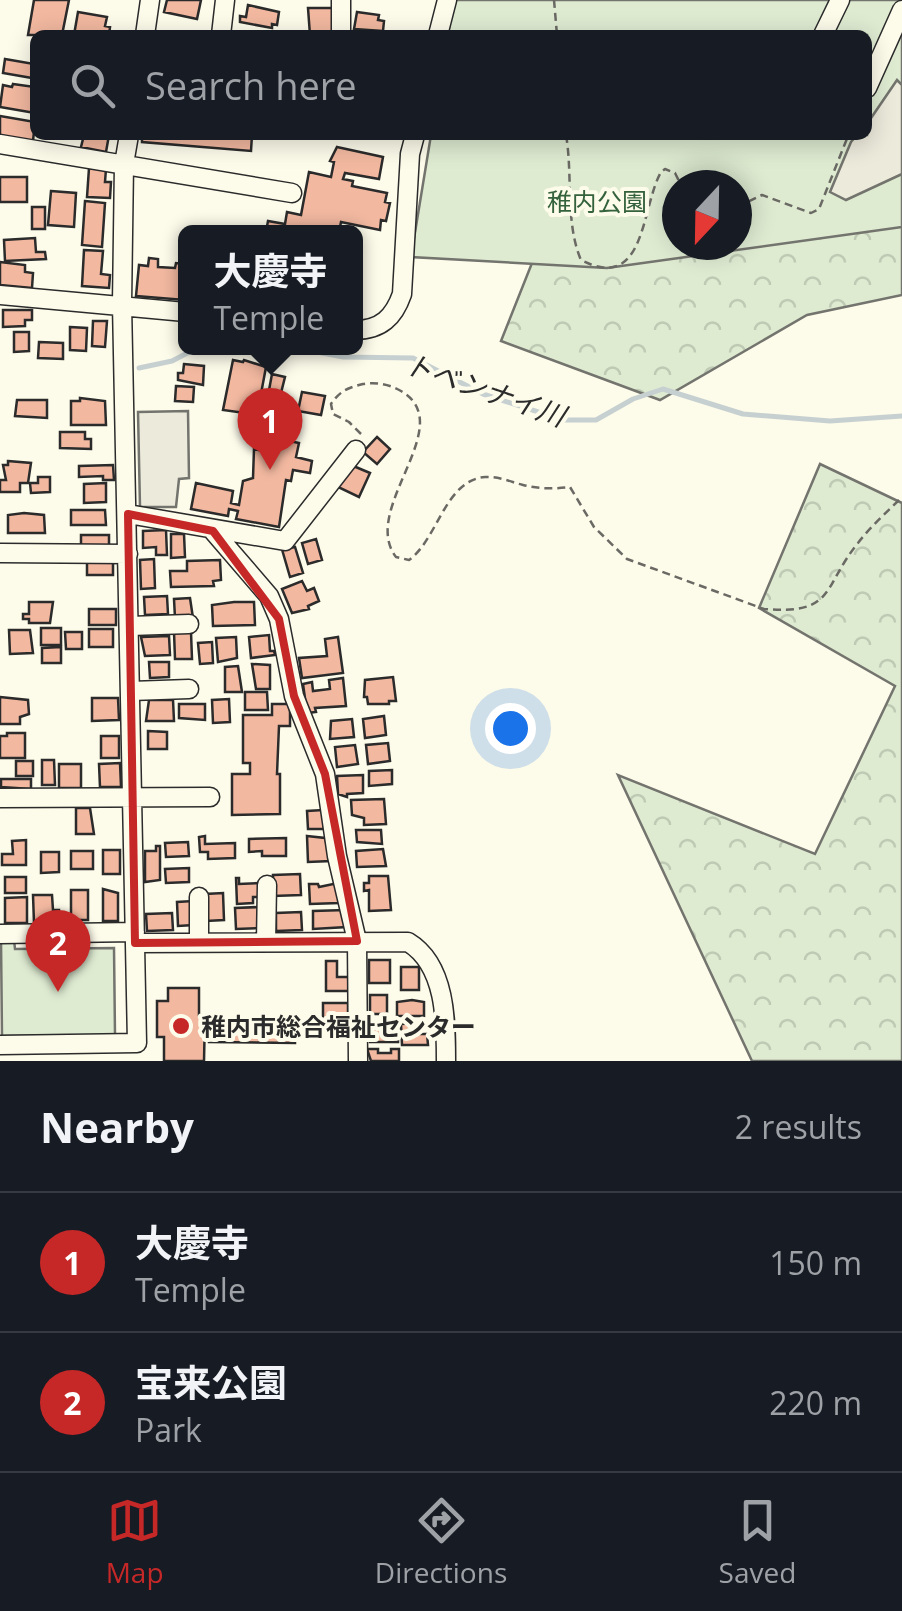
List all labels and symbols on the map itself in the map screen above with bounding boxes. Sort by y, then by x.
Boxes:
north arrow [662,170,752,260]
park label: 稚内公園 [547,184,647,218]
water label: トベンナイ川 [399,344,573,435]
pin: 1 [238,388,302,470]
your location [485,703,536,754]
pin: 2 [26,910,90,992]
place label: 稚内市総合福祉センター [201,1009,476,1043]
marker: 稚内市総合福祉センター [170,1015,192,1037]

